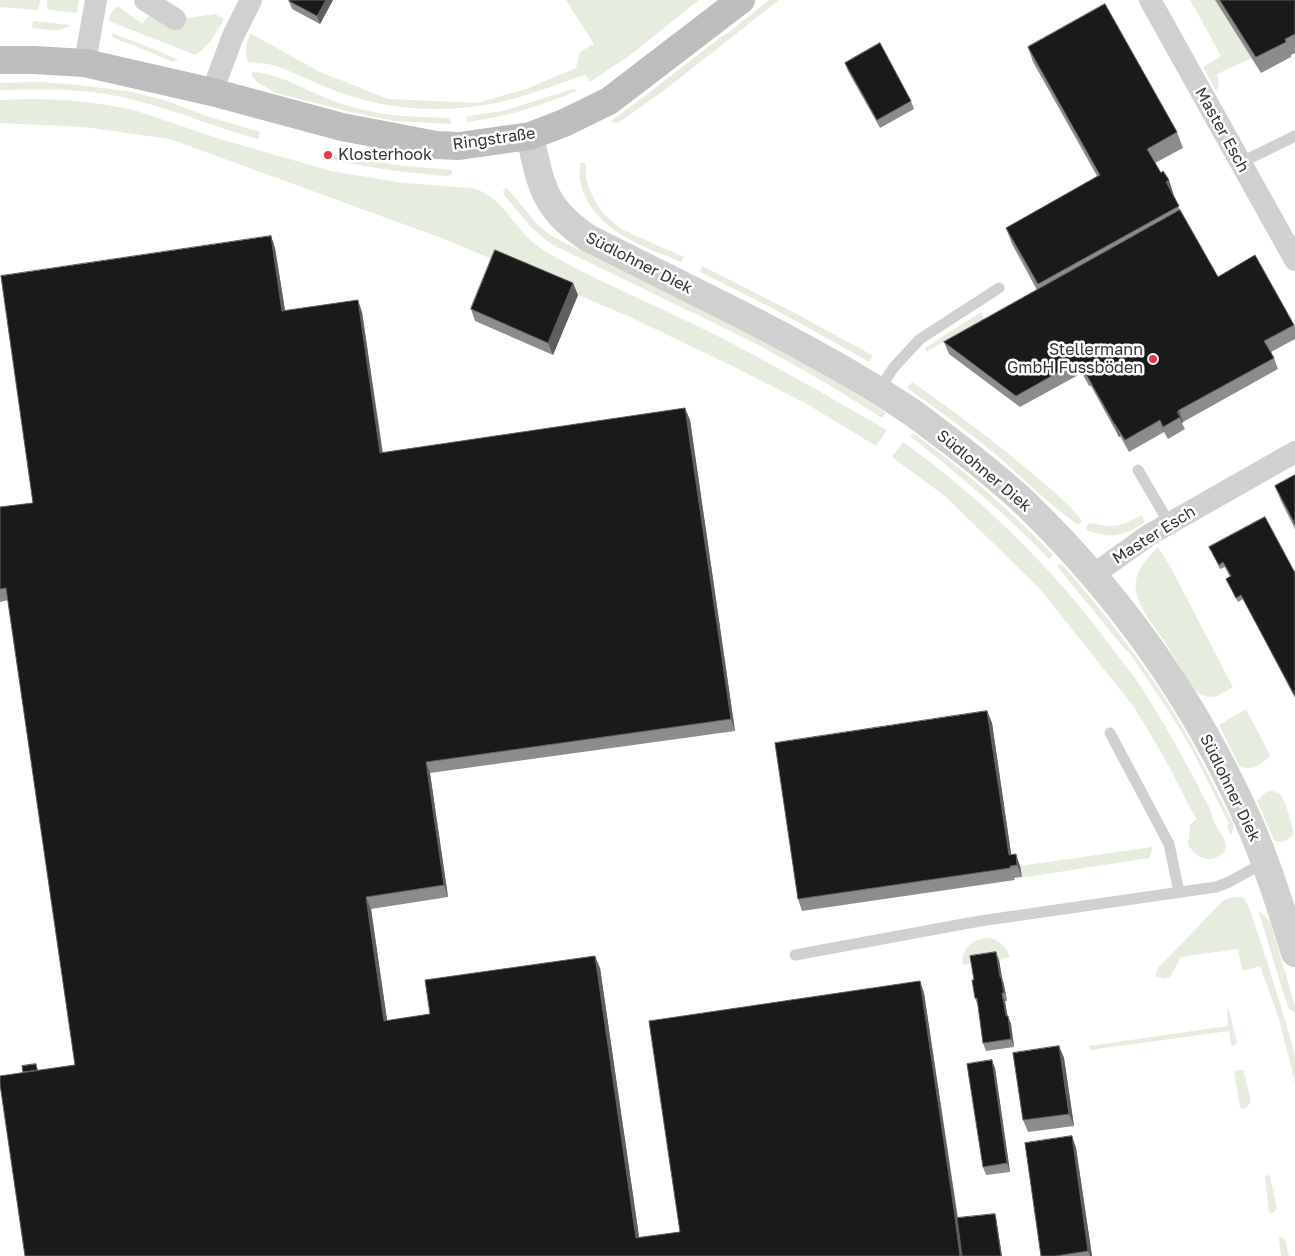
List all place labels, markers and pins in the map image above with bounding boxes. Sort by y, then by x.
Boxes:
place label: Klosterhook [338,145,432,165]
marker: Klosterhook [322,149,334,161]
place label: Stellermann GmbH Fussböden [1007,340,1143,378]
marker: Stellermann GmbH Fussböden [1147,353,1159,365]

